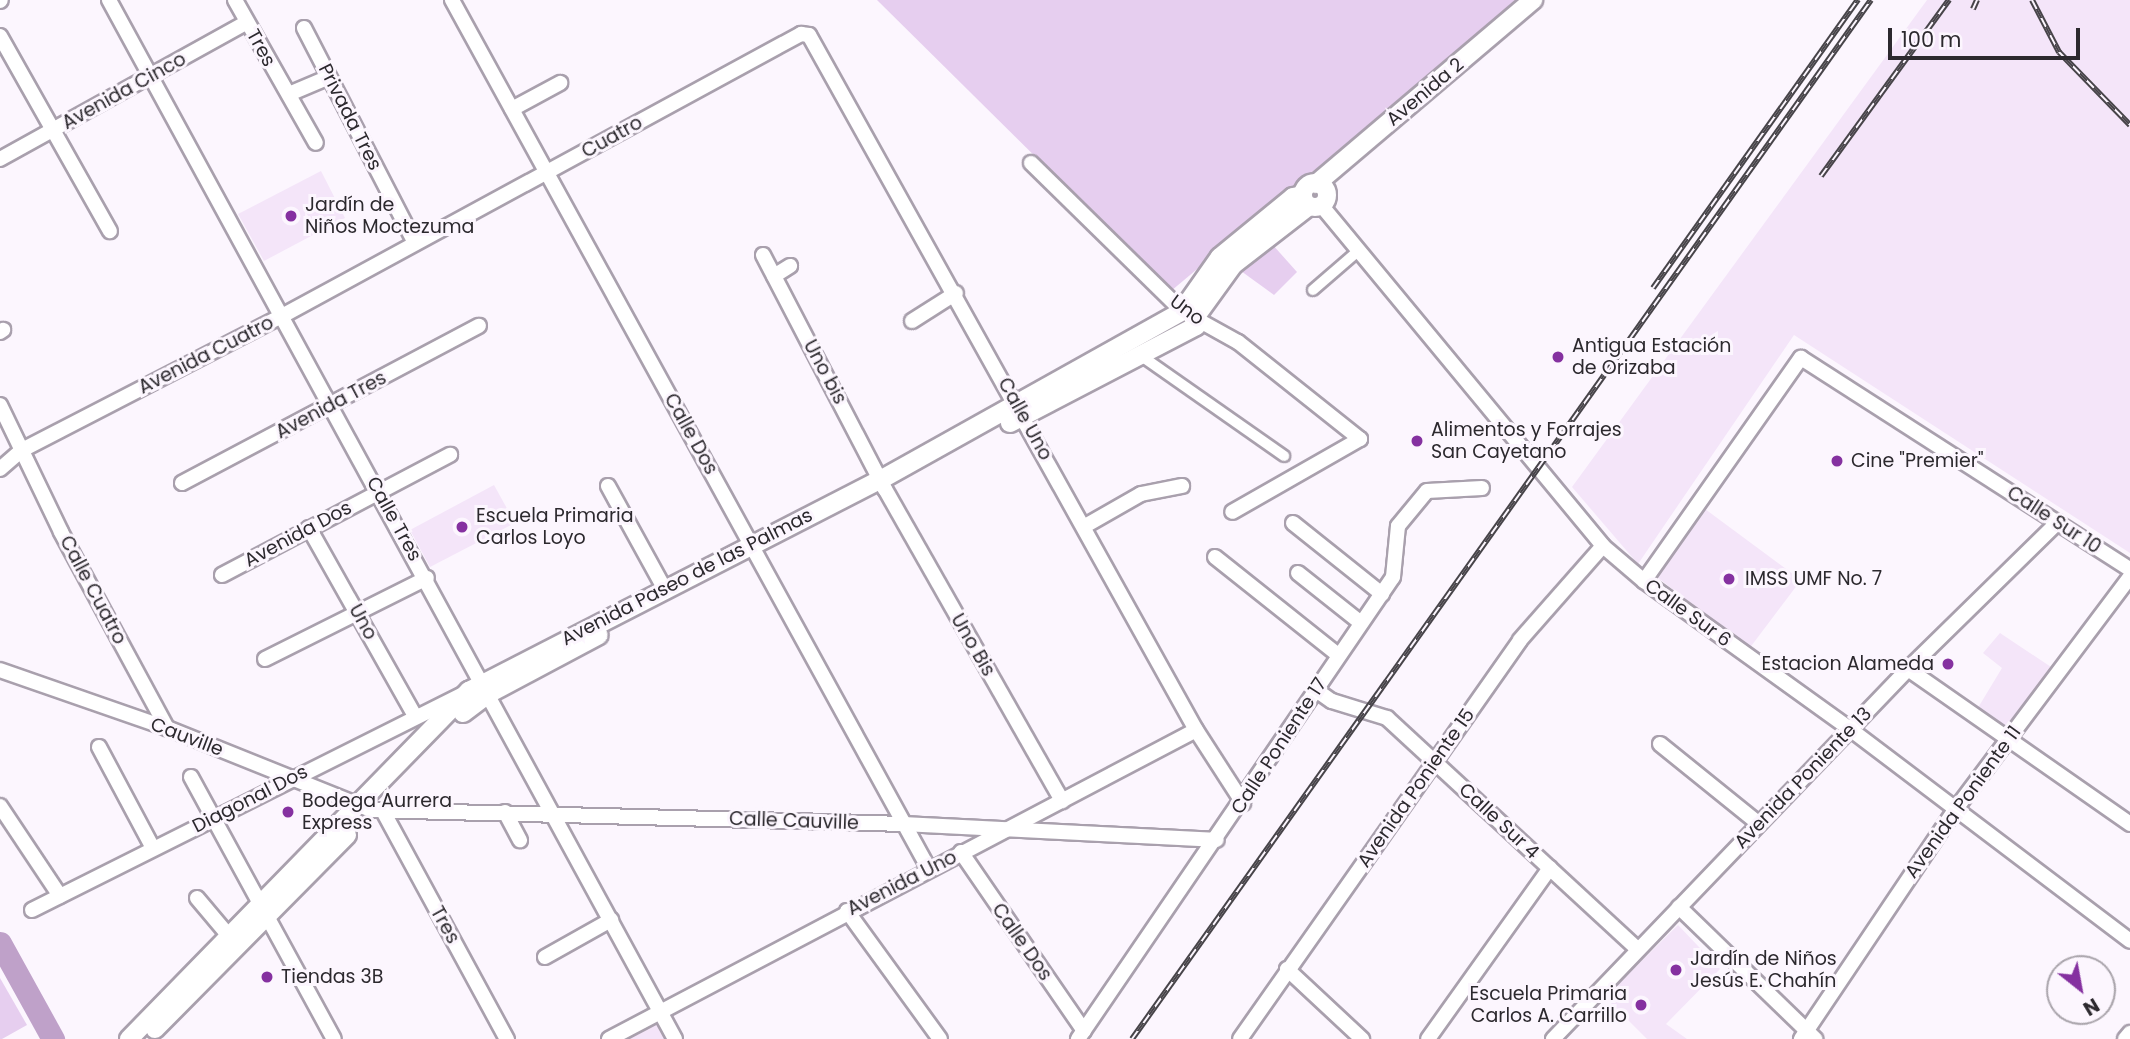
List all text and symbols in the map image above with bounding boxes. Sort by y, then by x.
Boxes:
scale bar [1892,14,2084,58]
street label: Tres [242,25,280,71]
text: 100 m [1901,25,1961,54]
street label: Avenida Cinco [58,48,190,134]
street label: Avenida 2 [1382,53,1468,131]
street label: Privada Tres [313,60,387,174]
street label: Cuatro [578,111,646,163]
place label: Jardín de Niños Moctezuma [305,194,474,238]
marker: Jardín de Niños Moctezuma [283,208,299,224]
street label: Uno [1165,290,1209,330]
street label: Avenida Cuatro [135,311,277,399]
place label: Antigua Estación de Orizaba [1572,335,1731,379]
street label: Uno bis [799,336,851,408]
marker: Antigua Estación de Orizaba [1550,349,1566,365]
street label: Avenida Tres [272,366,390,444]
street label: Calle Uno [993,374,1057,464]
street label: Calle Dos [659,389,723,479]
place label: Alimentos y Forrajes San Cayetano [1431,419,1622,463]
marker: Alimentos y Forrajes San Cayetano [1409,433,1425,449]
place label: Cine "Premier" [1851,450,1983,472]
marker: Cine "Premier" [1829,453,1845,469]
street label: Calle Tres [362,473,426,565]
street label: Calle Sur 10 [2003,481,2105,559]
street label: Avenida Dos [240,496,356,572]
street label: Avenida Paseo de las Palmas [558,504,816,650]
place label: Escuela Primaria Carlos Loyo [476,505,634,549]
marker: Escuela Primaria Carlos Loyo [454,519,470,535]
street label: Calle Cuatro [55,532,131,648]
place label: IMSS UMF No. 7 [1745,568,1882,590]
marker: IMSS UMF No. 7 [1719,569,1739,589]
street label: Calle Sur 6 [1640,574,1736,652]
street label: Uno [344,600,382,644]
street label: Uno Bis [946,610,1000,680]
place label: Estacion Alameda [1762,653,1934,675]
marker: Estacion Alameda [1940,656,1956,672]
street label: Calle Poniente 17 [1226,674,1332,818]
street label: Avenida Poniente 13 [1730,703,1876,853]
street label: Avenida Poniente 15 [1353,704,1479,872]
street label: Cauville [147,713,227,761]
street label: Avenida Poniente 11 [1900,721,2026,883]
street label: Diagonal Dos [189,760,311,838]
street label: Calle Sur 4 [1454,778,1544,864]
place label: Bodega Aurrera Express [302,790,452,834]
marker: Bodega Aurrera Express [280,804,296,820]
street label: Calle Cauville [729,807,859,835]
street label: Avenida Uno [843,846,961,920]
street label: Calle Dos [987,899,1057,985]
street label: Tres [426,902,464,948]
place label: Jardín de Niños Jesús E. Chahín [1690,948,1837,992]
north arrow [2046,955,2116,1025]
marker: Jardín de Niños Jesús E. Chahín [1668,962,1684,978]
place label: Tiendas 3B [281,966,383,988]
marker: Tiendas 3B [259,969,275,985]
place label: Escuela Primaria Carlos A. Carrillo [1469,983,1627,1027]
text: N [2078,991,2104,1022]
marker: Escuela Primaria Carlos A. Carrillo [1633,997,1649,1013]

